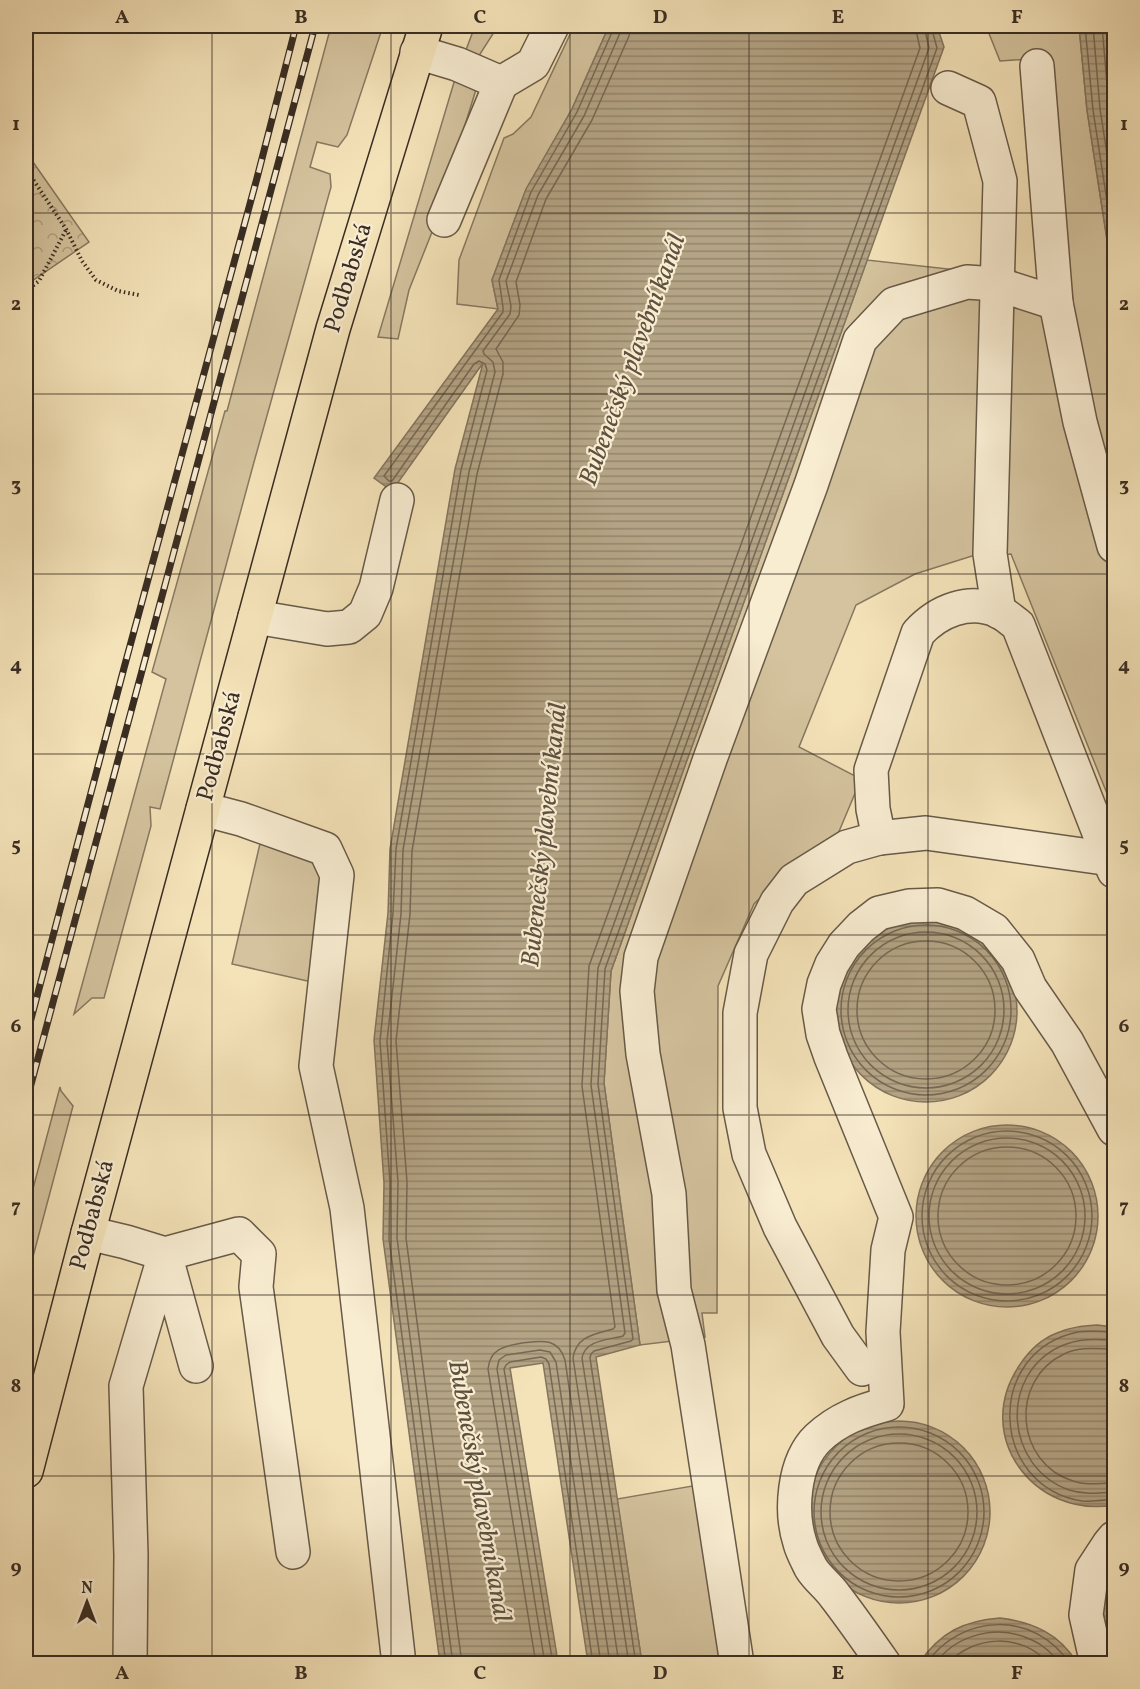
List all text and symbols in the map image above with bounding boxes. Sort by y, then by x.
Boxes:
text: A [115,4,129,32]
text: B [294,4,308,32]
text: C [474,4,487,32]
text: D [653,4,667,32]
text: E [832,4,844,32]
text: F [1011,4,1023,32]
text: 1 [12,111,20,139]
text: 1 [1120,111,1128,139]
street label: Podbabská [316,219,382,337]
water label: Bubenečský plavební kanál [571,229,695,491]
text: 2 [11,291,21,319]
text: 2 [1119,291,1129,319]
text: 3 [11,472,21,500]
text: 3 [1119,472,1129,500]
text: 4 [10,652,22,680]
text: 4 [1118,652,1130,680]
street label: Podbabská [189,687,251,805]
water label: Bubenečský plavební kanál [513,701,577,969]
text: 5 [11,832,21,860]
text: 5 [1119,832,1129,860]
text: 6 [11,1013,22,1041]
text: 6 [1119,1013,1130,1041]
street label: Podbabská [62,1156,124,1274]
text: 7 [11,1193,21,1221]
text: 7 [1119,1193,1129,1221]
water label: Bubenečský plavební kanál [438,1357,520,1625]
text: 8 [11,1373,21,1401]
text: 8 [1119,1373,1129,1401]
text: 9 [10,1554,22,1582]
text: 9 [1118,1554,1130,1582]
north arrow [57,1572,117,1632]
text: N [81,1578,93,1600]
text: A [115,1660,129,1688]
text: B [294,1660,308,1688]
text: C [474,1660,487,1688]
text: D [653,1660,667,1688]
text: E [832,1660,844,1688]
text: F [1011,1660,1023,1688]

